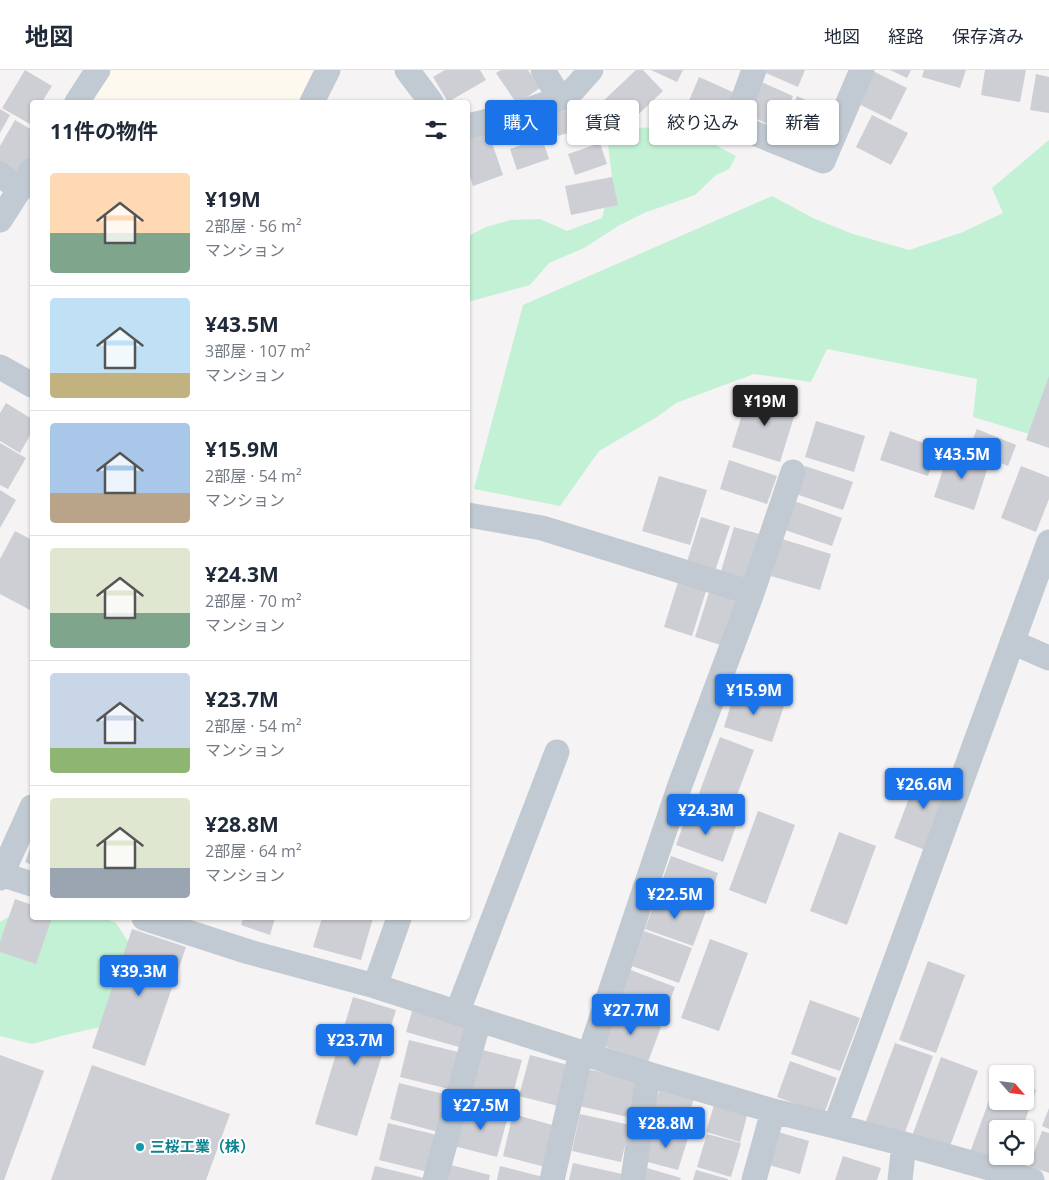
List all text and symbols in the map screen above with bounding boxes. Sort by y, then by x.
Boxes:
text: 地図 [25,19,73,52]
text: 地図 [824,24,860,48]
text: 経路 [888,24,924,48]
text: 保存済み [952,24,1024,48]
chip: 購入 [485,100,557,145]
chip: 賃貸 [567,100,639,145]
chip: 絞り込み [649,100,757,145]
chip: 新着 [767,100,839,145]
icon: filters [422,116,450,144]
text: 11件の物件 [50,117,158,145]
text: ¥19M [205,185,261,213]
icon: home [90,193,150,253]
text: 2部屋 · 56 m² [205,215,302,237]
text: マンション [205,239,285,261]
text: ¥43.5M [205,310,279,338]
icon: home [90,318,150,378]
text: 3部屋 · 107 m² [205,340,311,362]
text: マンション [205,364,285,386]
pin: ¥19M [735,384,795,427]
text: ¥19M [744,390,786,412]
text: ¥15.9M [205,435,279,463]
pin: ¥43.5M [921,438,1003,480]
icon: home [90,443,150,503]
text: ¥43.5M [934,443,990,465]
text: 2部屋 · 54 m² [205,465,302,487]
text: マンション [205,489,285,511]
text: ¥24.3M [205,560,279,588]
icon: home [90,568,150,628]
text: 2部屋 · 70 m² [205,590,302,612]
text: マンション [205,614,285,636]
pin: ¥15.9M [713,674,795,716]
text: ¥15.9M [726,679,782,701]
text: ¥23.7M [205,685,279,713]
icon: home [90,693,150,753]
text: 2部屋 · 54 m² [205,715,302,737]
text: マンション [205,739,285,761]
pin: ¥26.6M [883,768,965,810]
text: ¥26.6M [896,773,952,795]
pin: ¥24.3M [665,794,747,836]
text: ¥24.3M [678,799,734,821]
text: ¥28.8M [205,810,279,838]
icon: home [90,818,150,878]
text: 2部屋 · 64 m² [205,840,302,862]
text: マンション [205,864,285,886]
pin: ¥22.5M [634,878,716,920]
text: ¥22.5M [647,883,703,905]
pin: ¥39.3M [98,954,180,997]
text: ¥39.3M [111,960,167,982]
pin: ¥27.7M [590,994,672,1036]
text: ¥27.7M [603,999,659,1021]
pin: ¥23.7M [314,1024,396,1066]
text: ¥23.7M [327,1029,383,1051]
north arrow [989,1065,1034,1110]
map controls [989,1065,1034,1165]
pin: ¥27.5M [440,1088,522,1131]
text: ¥27.5M [453,1094,509,1116]
pin: ¥28.8M [625,1106,707,1149]
text: ¥28.8M [638,1112,694,1134]
button: locate [989,1120,1034,1165]
place label: 三桜工業（株） [150,1136,255,1156]
marker: 三桜工業（株） [134,1141,146,1153]

